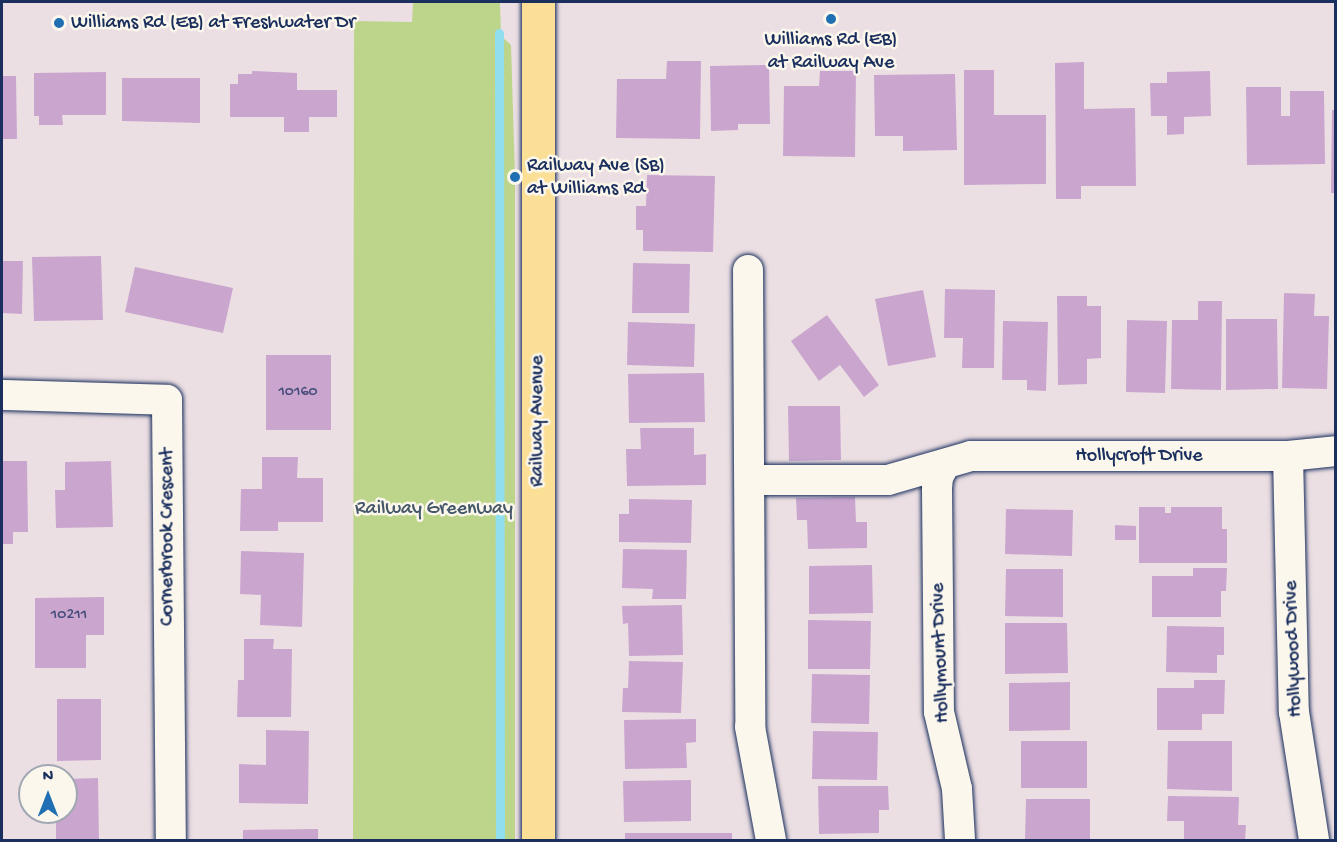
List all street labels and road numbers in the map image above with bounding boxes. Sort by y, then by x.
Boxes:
street label: Railway Avenue [526,355,550,487]
street label: Hollycroft Drive [1075,444,1203,468]
street label: Cornerbrook Crescent [156,448,180,626]
street label: Hollywood Drive [1280,580,1308,718]
street label: Hollymount Drive [927,582,955,724]

